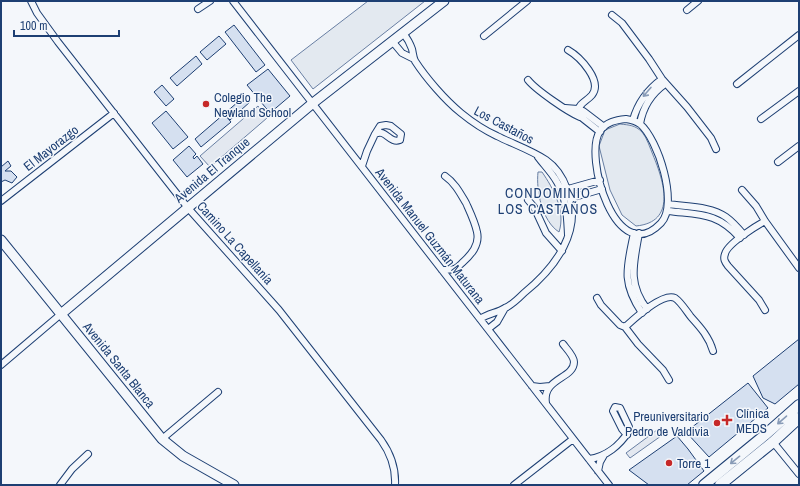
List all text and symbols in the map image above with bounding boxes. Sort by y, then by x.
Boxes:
scale bar [14,12,119,38]
text: 100 m [20,18,47,34]
one-way arrow [643,86,652,97]
place label: Colegio The Newland School [214,89,291,121]
marker: Colegio The Newland School [201,99,211,109]
street label: Los Castaños [471,102,537,148]
street label: El Mayorazgo [20,121,82,175]
street label: Avenida El Tranque [170,133,253,207]
street label: Avenida Manuel Guzmán Maturana [371,164,488,308]
district label: CONDOMINIO LOS CASTAÑOS [498,184,598,218]
street label: Camino La Capellanía [193,198,277,288]
street label: Avenida Santa Blanca [79,318,159,411]
place label: Clínica MEDS [736,405,769,437]
place label: Preuniversitario Pedro de Valdivia [625,408,709,440]
marker: Clínica MEDS [721,414,733,426]
one-way arrow [777,416,788,425]
marker: Preuniversitario Pedro de Valdivia [712,418,722,428]
place label: Torre 1 [677,455,710,472]
one-way arrow [729,455,740,464]
marker: Torre 1 [664,458,674,468]

